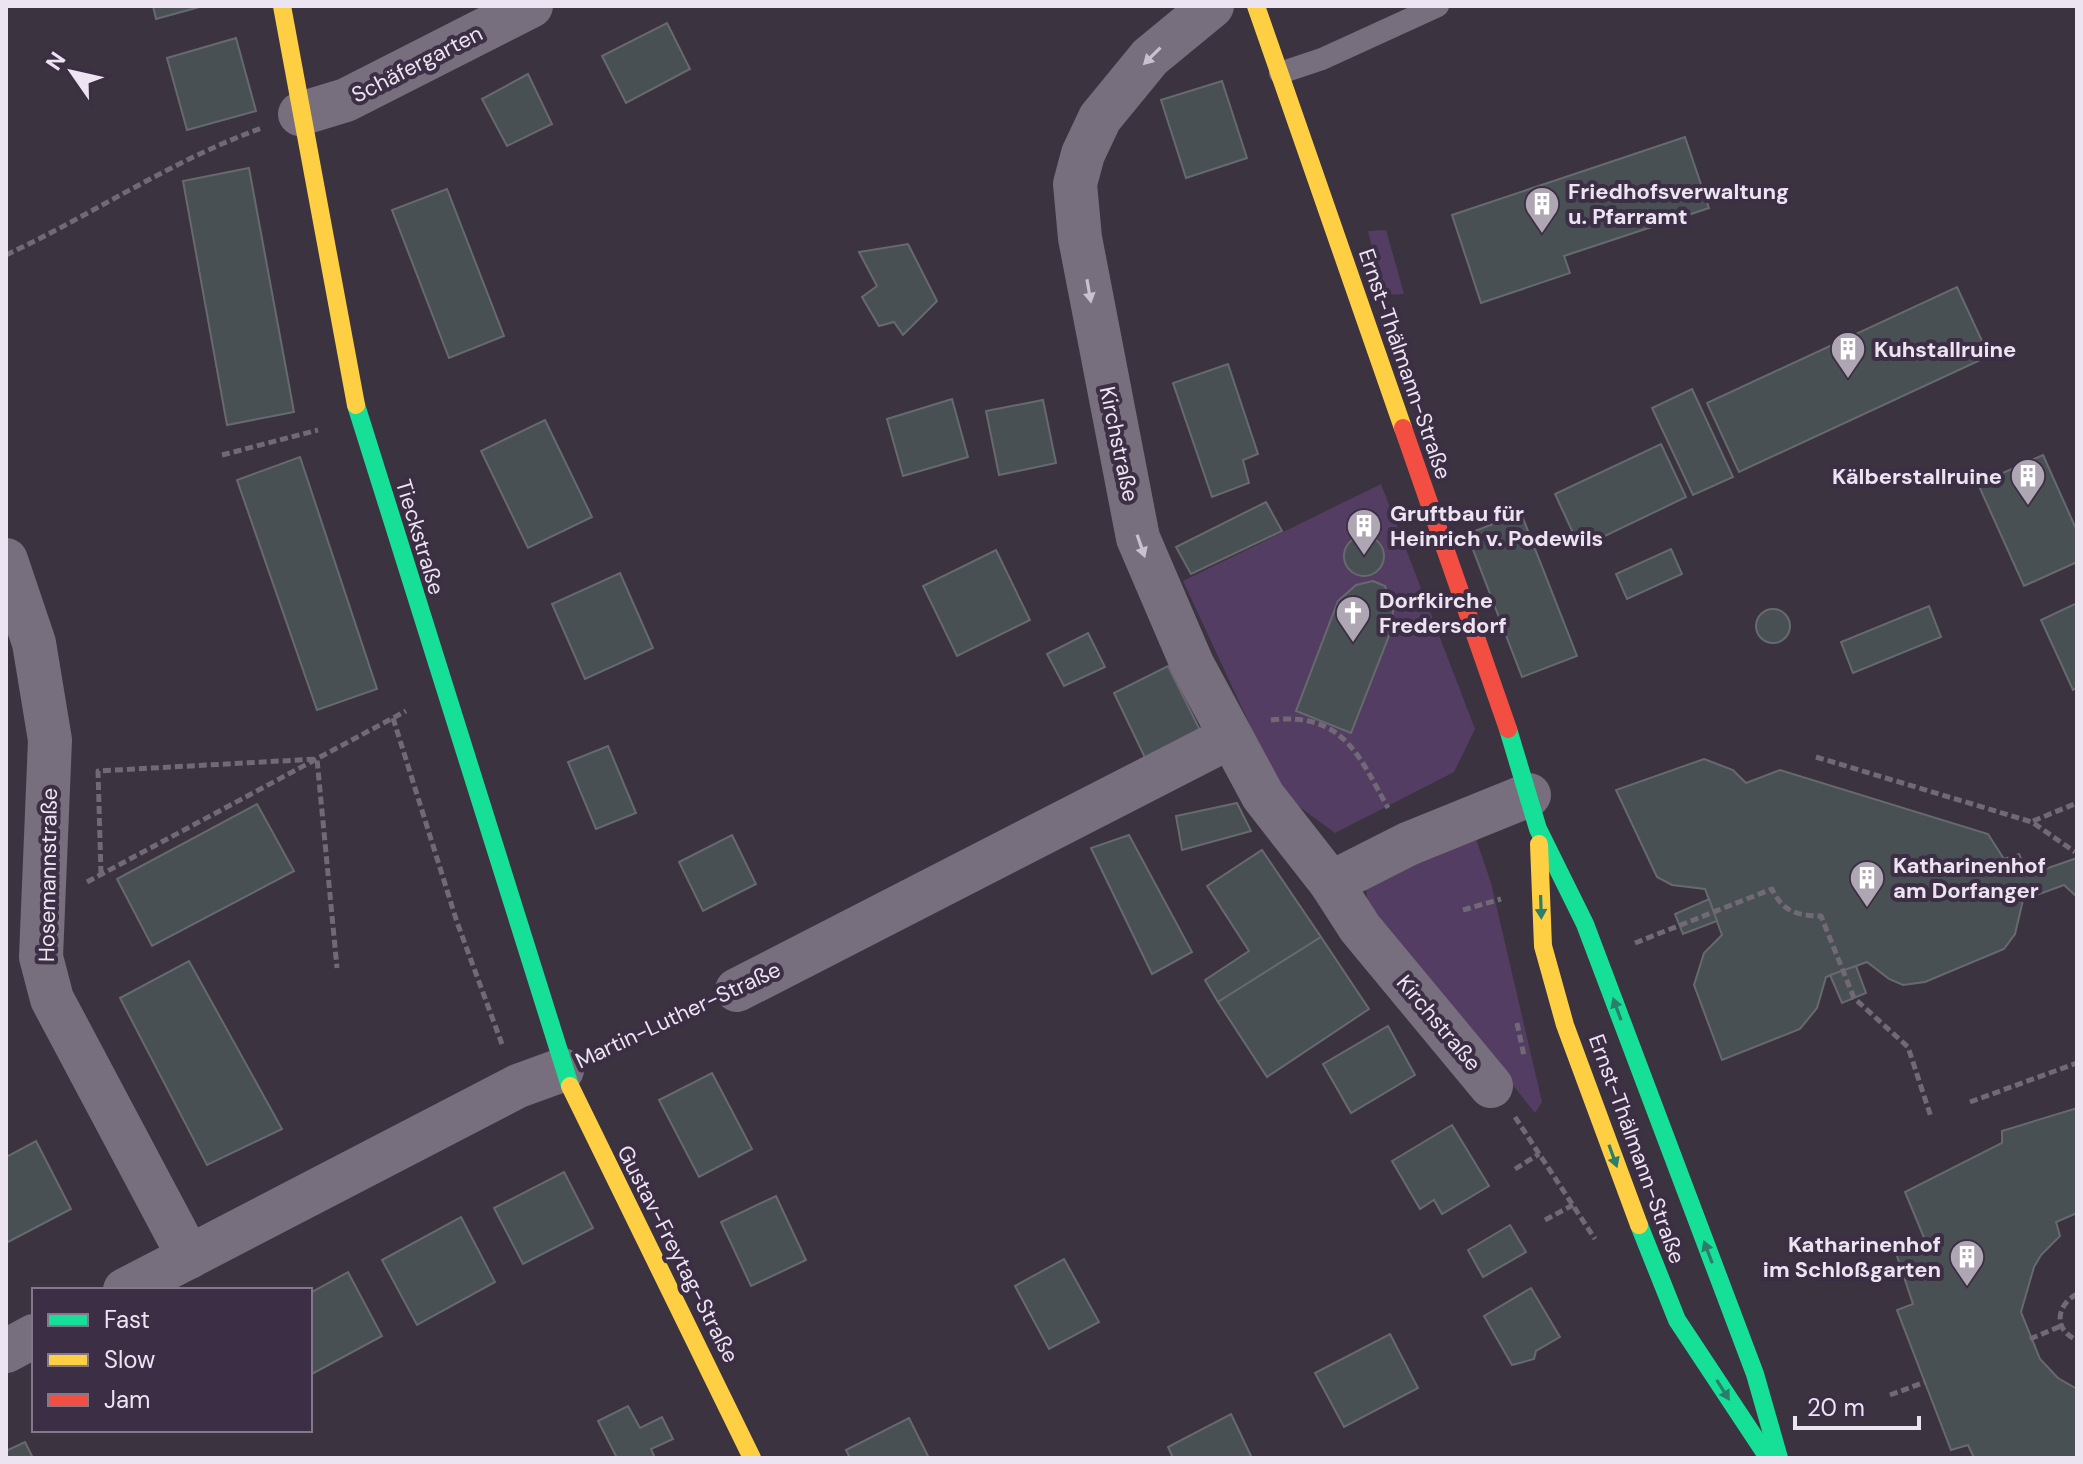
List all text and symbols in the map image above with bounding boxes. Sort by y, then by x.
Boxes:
street label: Schäfergarten [347,19,487,109]
north arrow [32,32,112,112]
text: N [39,46,72,76]
one-way arrow [1143,47,1162,65]
place label: Friedhofsverwaltung u. Pfarramt [1568,177,1789,231]
building icon: Friedhofsverwaltung u. Pfarramt [1523,185,1561,235]
street label: Ernst-Thälmann-Straße [1352,245,1458,483]
one-way arrow [1083,279,1096,304]
building icon: Kuhstallruine [1829,330,1867,380]
place label: Kuhstallruine [1874,335,2016,364]
street label: Kirchstraße [1093,384,1145,504]
building icon: Kälberstallruine [2009,457,2047,507]
place label: Kälberstallruine [1832,462,2002,491]
street label: Tieckstraße [389,476,451,598]
place label: Gruftbau für Heinrich v. Podewils [1390,499,1603,553]
building icon: Gruftbau für Heinrich v. Podewils [1345,507,1383,557]
one-way arrow [1136,534,1148,558]
place label: Dorfkirche Fredersdorf [1379,586,1507,640]
church icon: Dorfkirche Fredersdorf [1334,594,1372,644]
street label: Hosemannstraße [32,788,64,962]
place label: Katharinenhof am Dorfanger [1893,851,2046,905]
building icon: Katharinenhof am Dorfanger [1848,859,1886,909]
one-way arrow [1535,895,1548,920]
street label: Martin-Luther-Straße [571,955,785,1075]
street label: Kirchstraße [1390,969,1488,1077]
one-way arrow [1610,997,1623,1021]
street label: Ernst-Thälmann-Straße [1582,1030,1692,1268]
street label: Gustav-Freytag-Straße [611,1140,745,1368]
one-way arrow [1608,1144,1620,1168]
place label: Katharinenhof im Schloßgarten [1763,1230,1941,1284]
building icon: Katharinenhof im Schloßgarten [1948,1238,1986,1288]
one-way arrow [1701,1240,1714,1264]
legend [32,1288,312,1432]
text: Fast [104,1304,150,1335]
text: Slow [104,1344,155,1375]
one-way arrow [1716,1379,1730,1401]
scale bar [1795,1380,1919,1430]
text: Jam [104,1384,150,1415]
text: 20 m [1807,1392,1865,1423]

